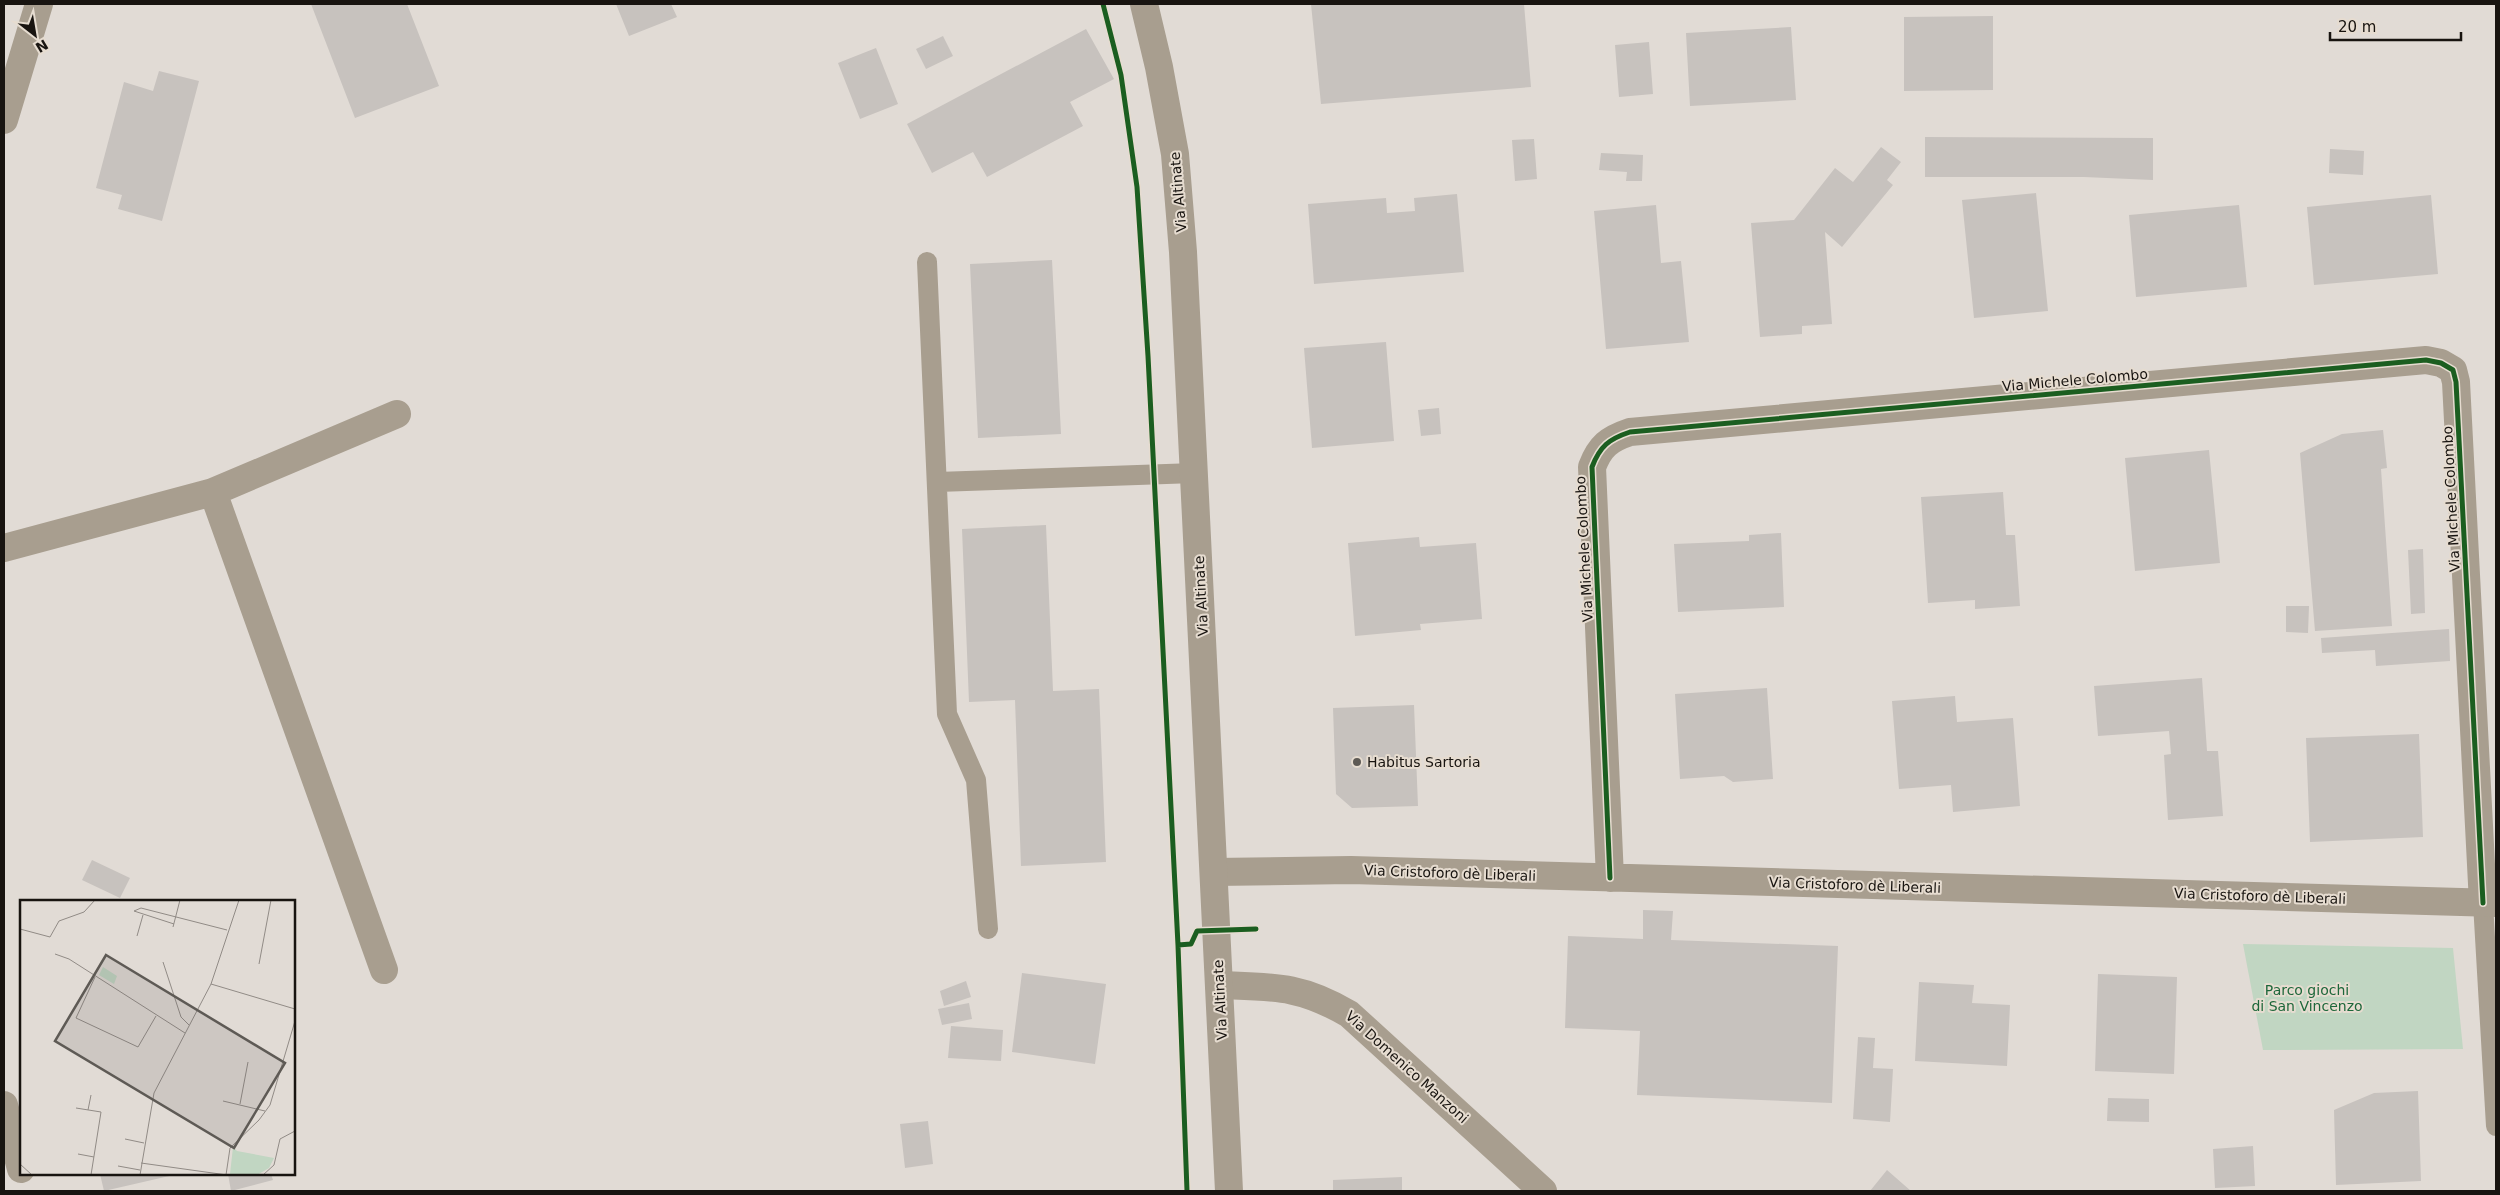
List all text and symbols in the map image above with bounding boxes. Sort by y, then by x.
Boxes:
north arrow [10,10,60,60]
scale bar [2330,10,2461,42]
text: 20 m [2338,18,2376,36]
text: N [33,36,51,56]
street label: Via Altinate [1167,151,1189,233]
street label: Via Michele Colombo [2001,366,2149,394]
street label: Via Michele Colombo [2439,426,2463,572]
street label: Via Michele Colombo [1572,476,1596,622]
street label: Via Altinate [1191,555,1211,637]
place label: Habitus Sartoria [1367,754,1481,770]
marker: Habitus Sartoria [1351,756,1363,768]
street label: Via Cristoforo dè Liberali [1364,862,1536,884]
street label: Via Cristoforo dè Liberali [1769,874,1941,896]
street label: Via Cristoforo dè Liberali [2174,885,2346,907]
inset map [20,900,295,1175]
street label: Via Altinate [1210,959,1230,1041]
park label: Parco giochi di San Vincenzo [2251,982,2363,1014]
street label: Via Domenico Manzoni [1342,1008,1472,1126]

